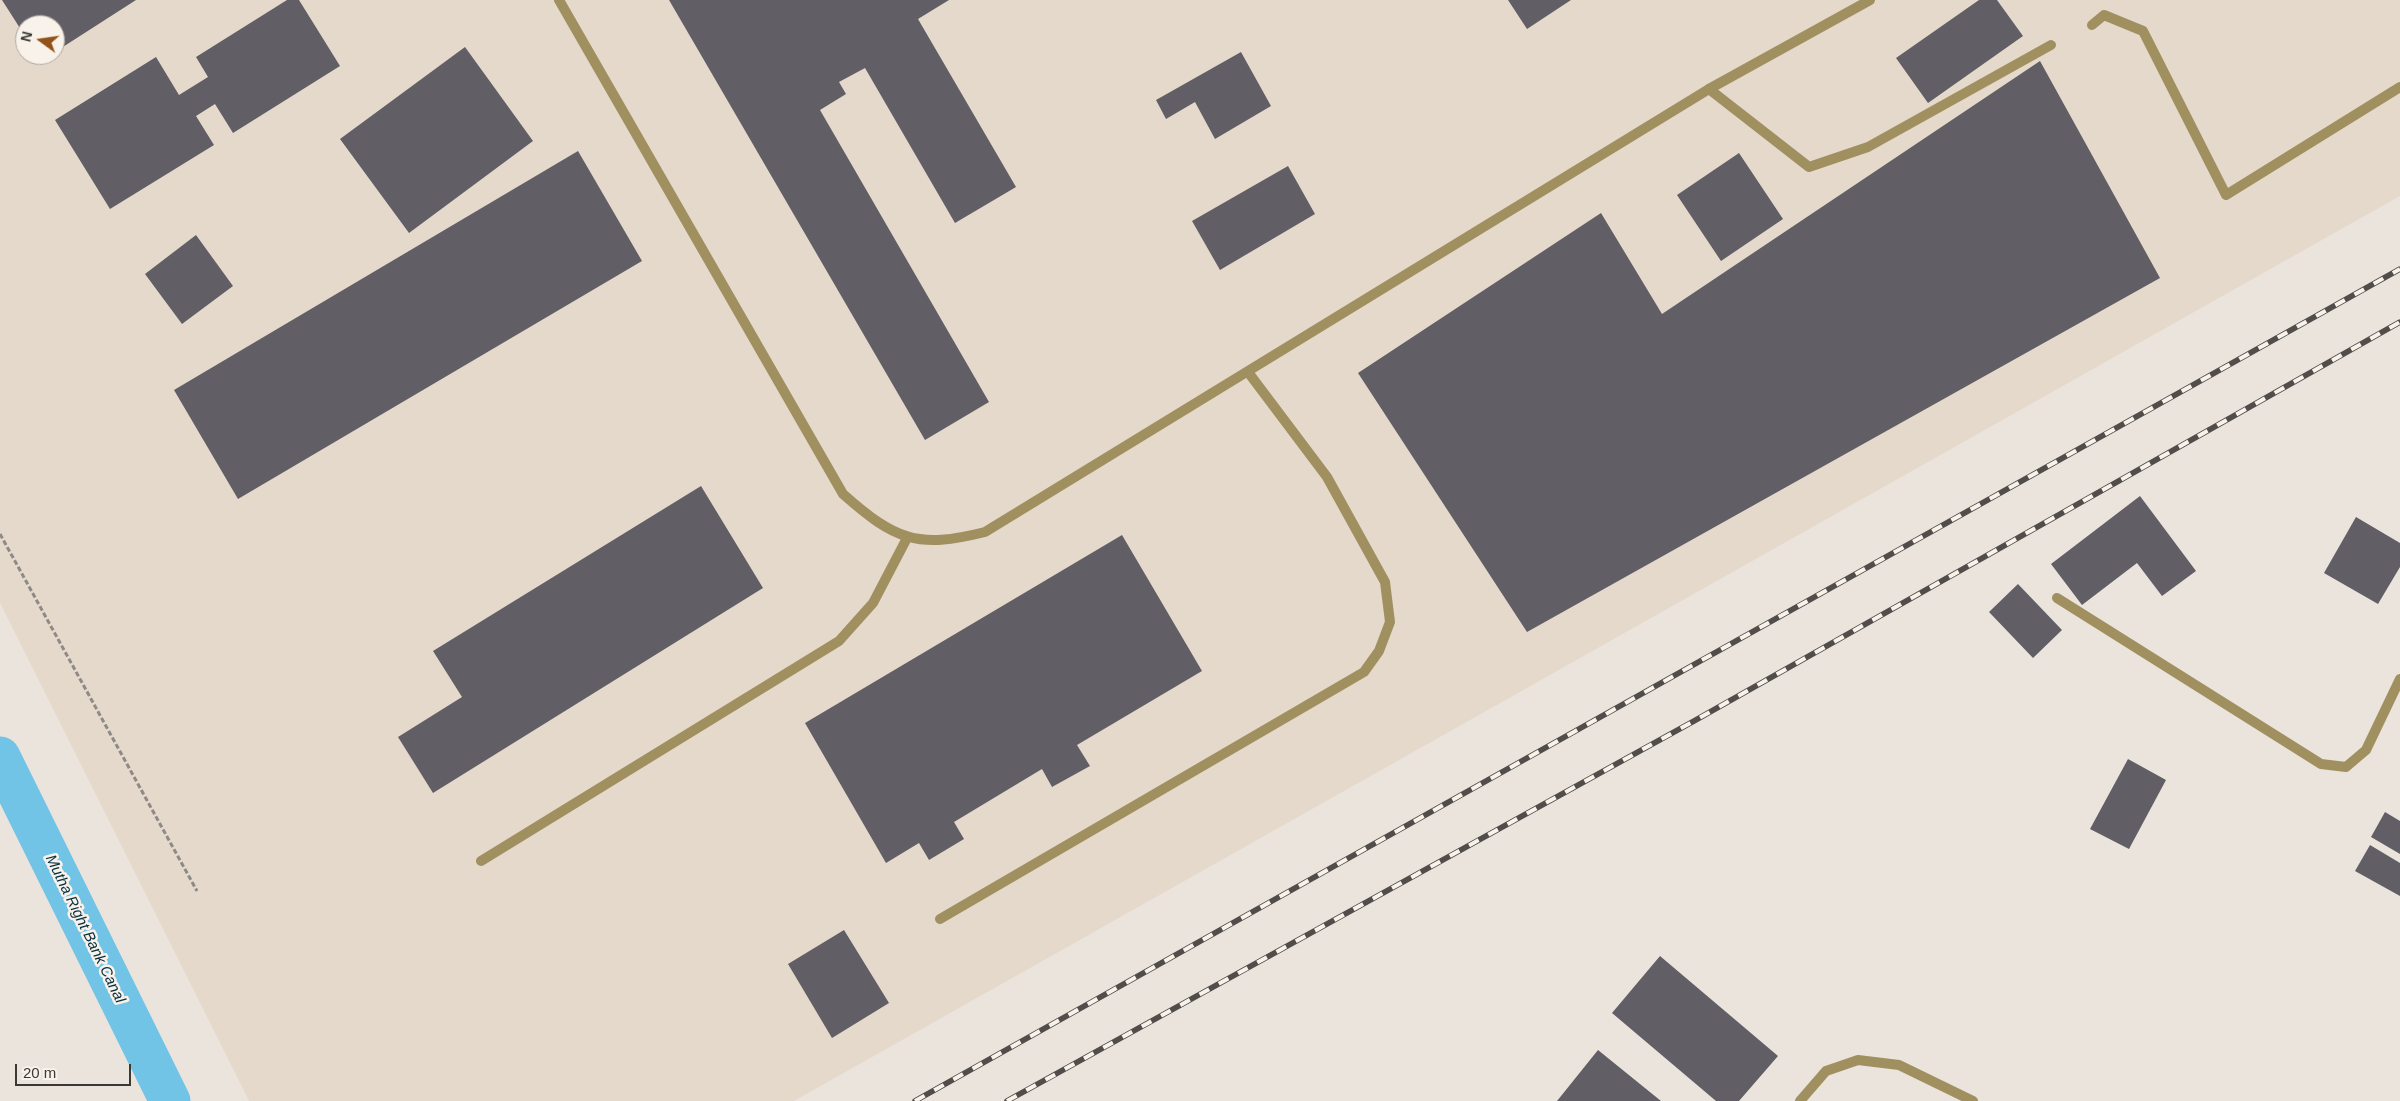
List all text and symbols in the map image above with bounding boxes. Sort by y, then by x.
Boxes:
north arrow [15,15,65,65]
text: N [17,30,35,43]
water label: Mutha Right Bank Canal [41,852,129,1006]
scale bar [18,1054,134,1086]
text: 20 m [23,1064,56,1081]

